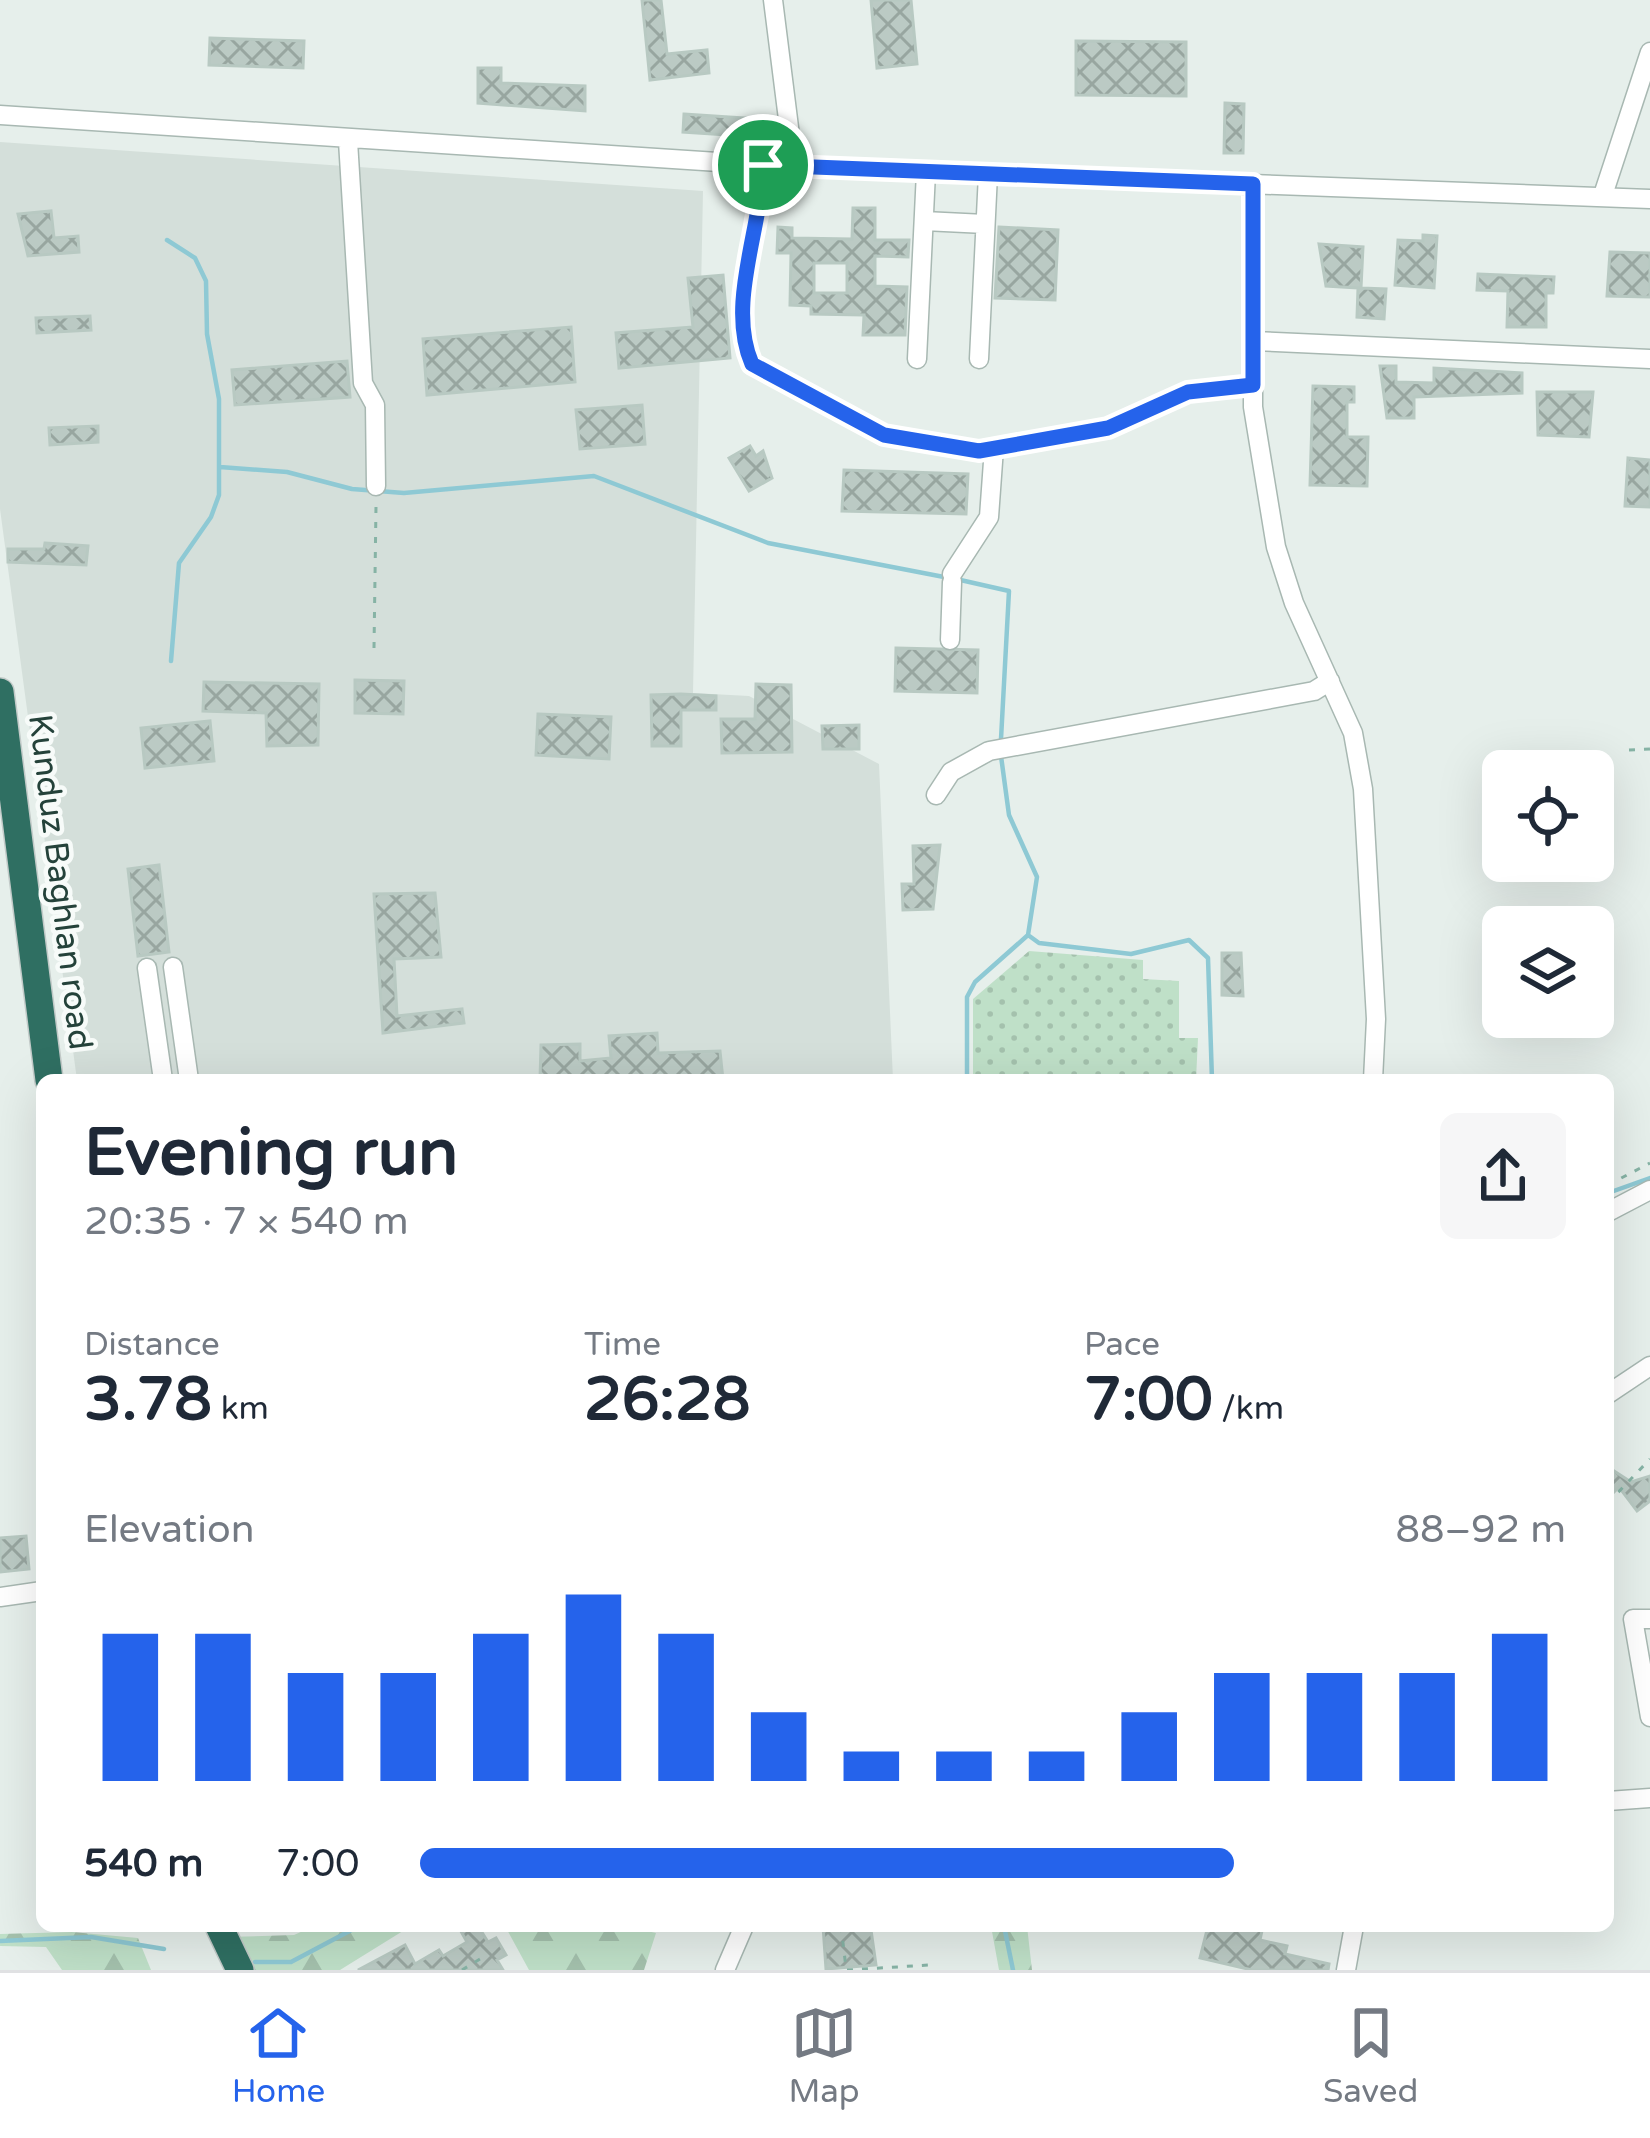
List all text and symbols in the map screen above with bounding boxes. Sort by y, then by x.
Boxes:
pin [712,114,814,216]
icon: arrive [730,132,796,198]
street label: Kunduz Baghlan road [20,712,100,1052]
map controls [1482,750,1614,1038]
button: locate [1482,750,1614,882]
button: layers [1482,906,1614,1038]
text: Evening run [84,1113,458,1193]
button: share [1440,1113,1566,1239]
text: 20:35 · 7 × 540 m [84,1198,409,1245]
text: Distance [84,1325,220,1364]
text: Time [584,1325,661,1364]
text: Pace [1084,1325,1160,1364]
text: 3.78 [84,1364,212,1436]
text: 26:28 [584,1364,750,1436]
text: 7:00 [1084,1364,1213,1436]
text: km [212,1389,269,1428]
text: /km [1213,1389,1284,1428]
text: Elevation [84,1506,254,1553]
text: 88–92 m [1395,1506,1566,1553]
text: 540 m [84,1840,203,1887]
text: 7:00 [276,1840,360,1887]
tab: Home [232,2000,325,2111]
tab: Map [788,2000,860,2111]
tab: Saved [1323,2000,1418,2111]

